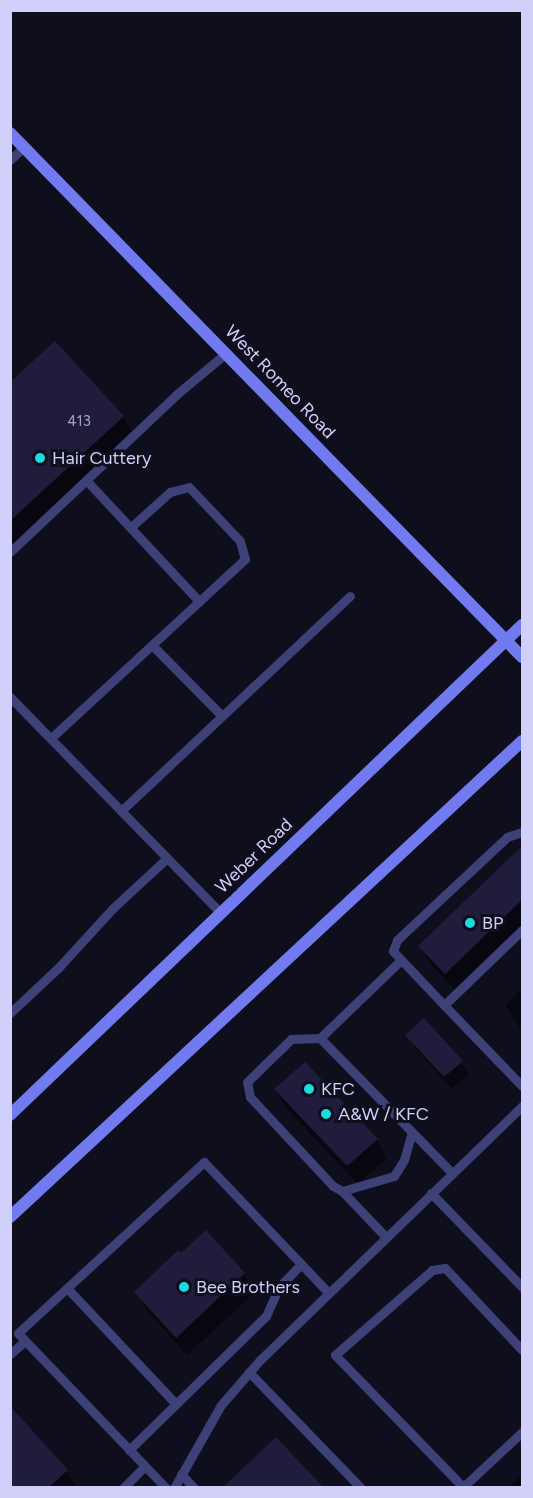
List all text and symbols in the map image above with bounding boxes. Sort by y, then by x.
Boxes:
street label: West Romeo Road [220,321,340,443]
house number: 413 [67,413,91,431]
place label: Hair Cuttery [52,447,151,469]
marker: Hair Cuttery [33,451,47,465]
street label: Weber Road [211,814,297,898]
place label: BP [482,912,503,934]
marker: BP [463,916,477,930]
place label: KFC [321,1078,355,1100]
marker: KFC [302,1082,316,1096]
place label: A&W / KFC [338,1103,429,1125]
marker: A&W / KFC [319,1107,333,1121]
place label: Bee Brothers [196,1276,300,1298]
marker: Bee Brothers [177,1280,191,1294]

